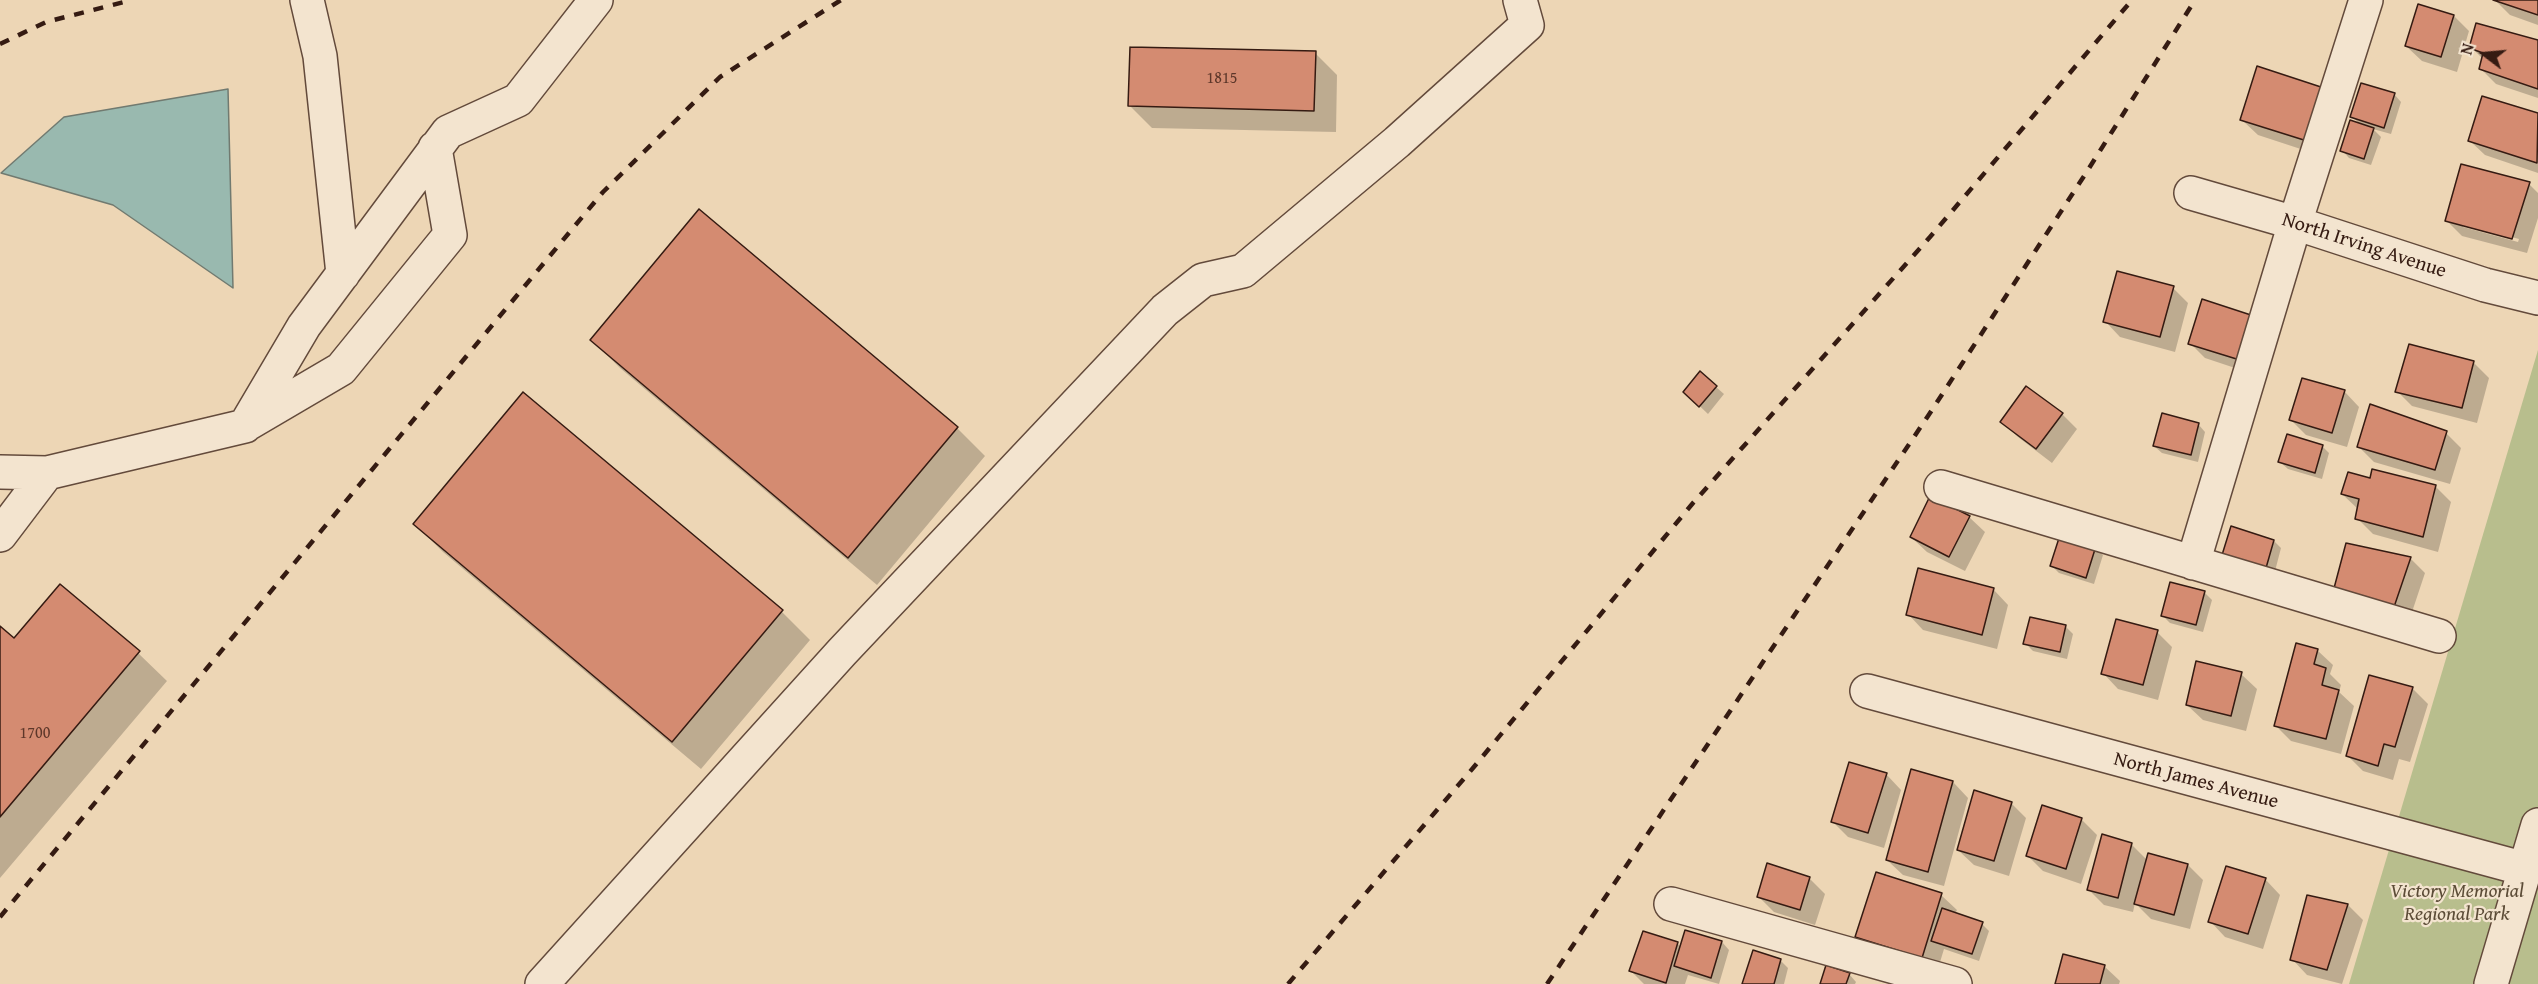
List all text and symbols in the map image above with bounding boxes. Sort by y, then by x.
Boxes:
north arrow [2454,24,2514,84]
text: N [2454,41,2480,57]
house number: 1815 [1207,69,1237,89]
street label: North Irving Avenue [2279,208,2449,284]
house number: 1700 [20,724,50,744]
street label: North James Avenue [2111,747,2281,815]
park label: Victory Memorial Regional Park [2390,880,2524,927]

